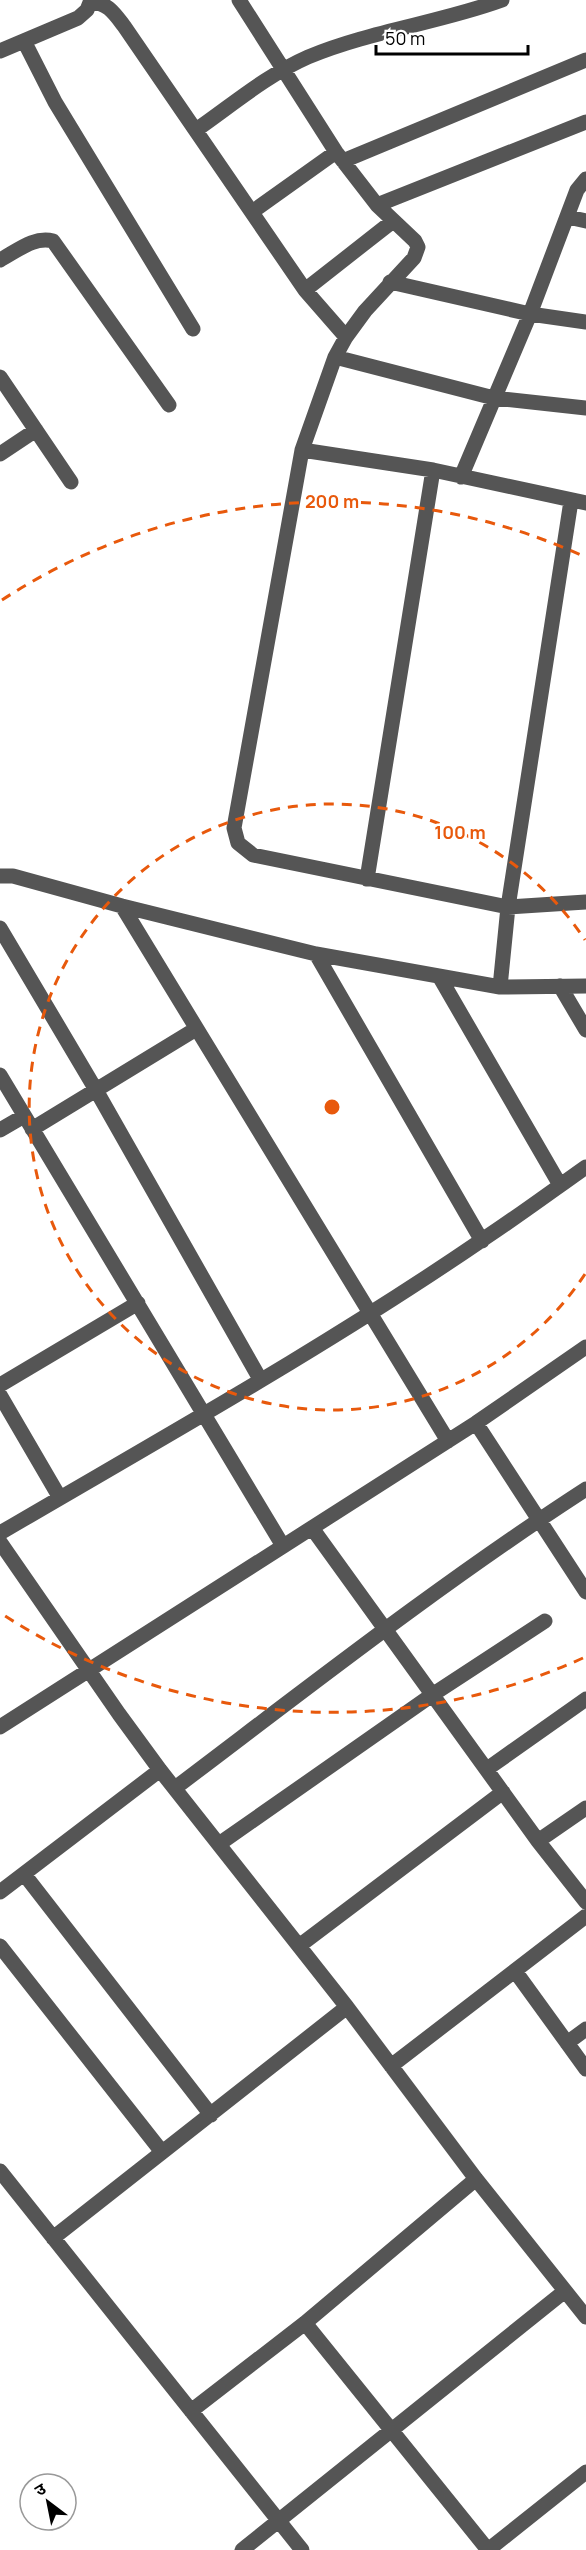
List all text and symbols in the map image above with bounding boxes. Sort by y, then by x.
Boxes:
scale bar [376,18,528,56]
text: 50 m [385,26,425,50]
text: 200 m [305,489,359,513]
text: 100 m [434,820,486,844]
centre of rings [322,1097,342,1117]
north arrow [18,2472,78,2532]
text: उ [30,2477,50,2501]

